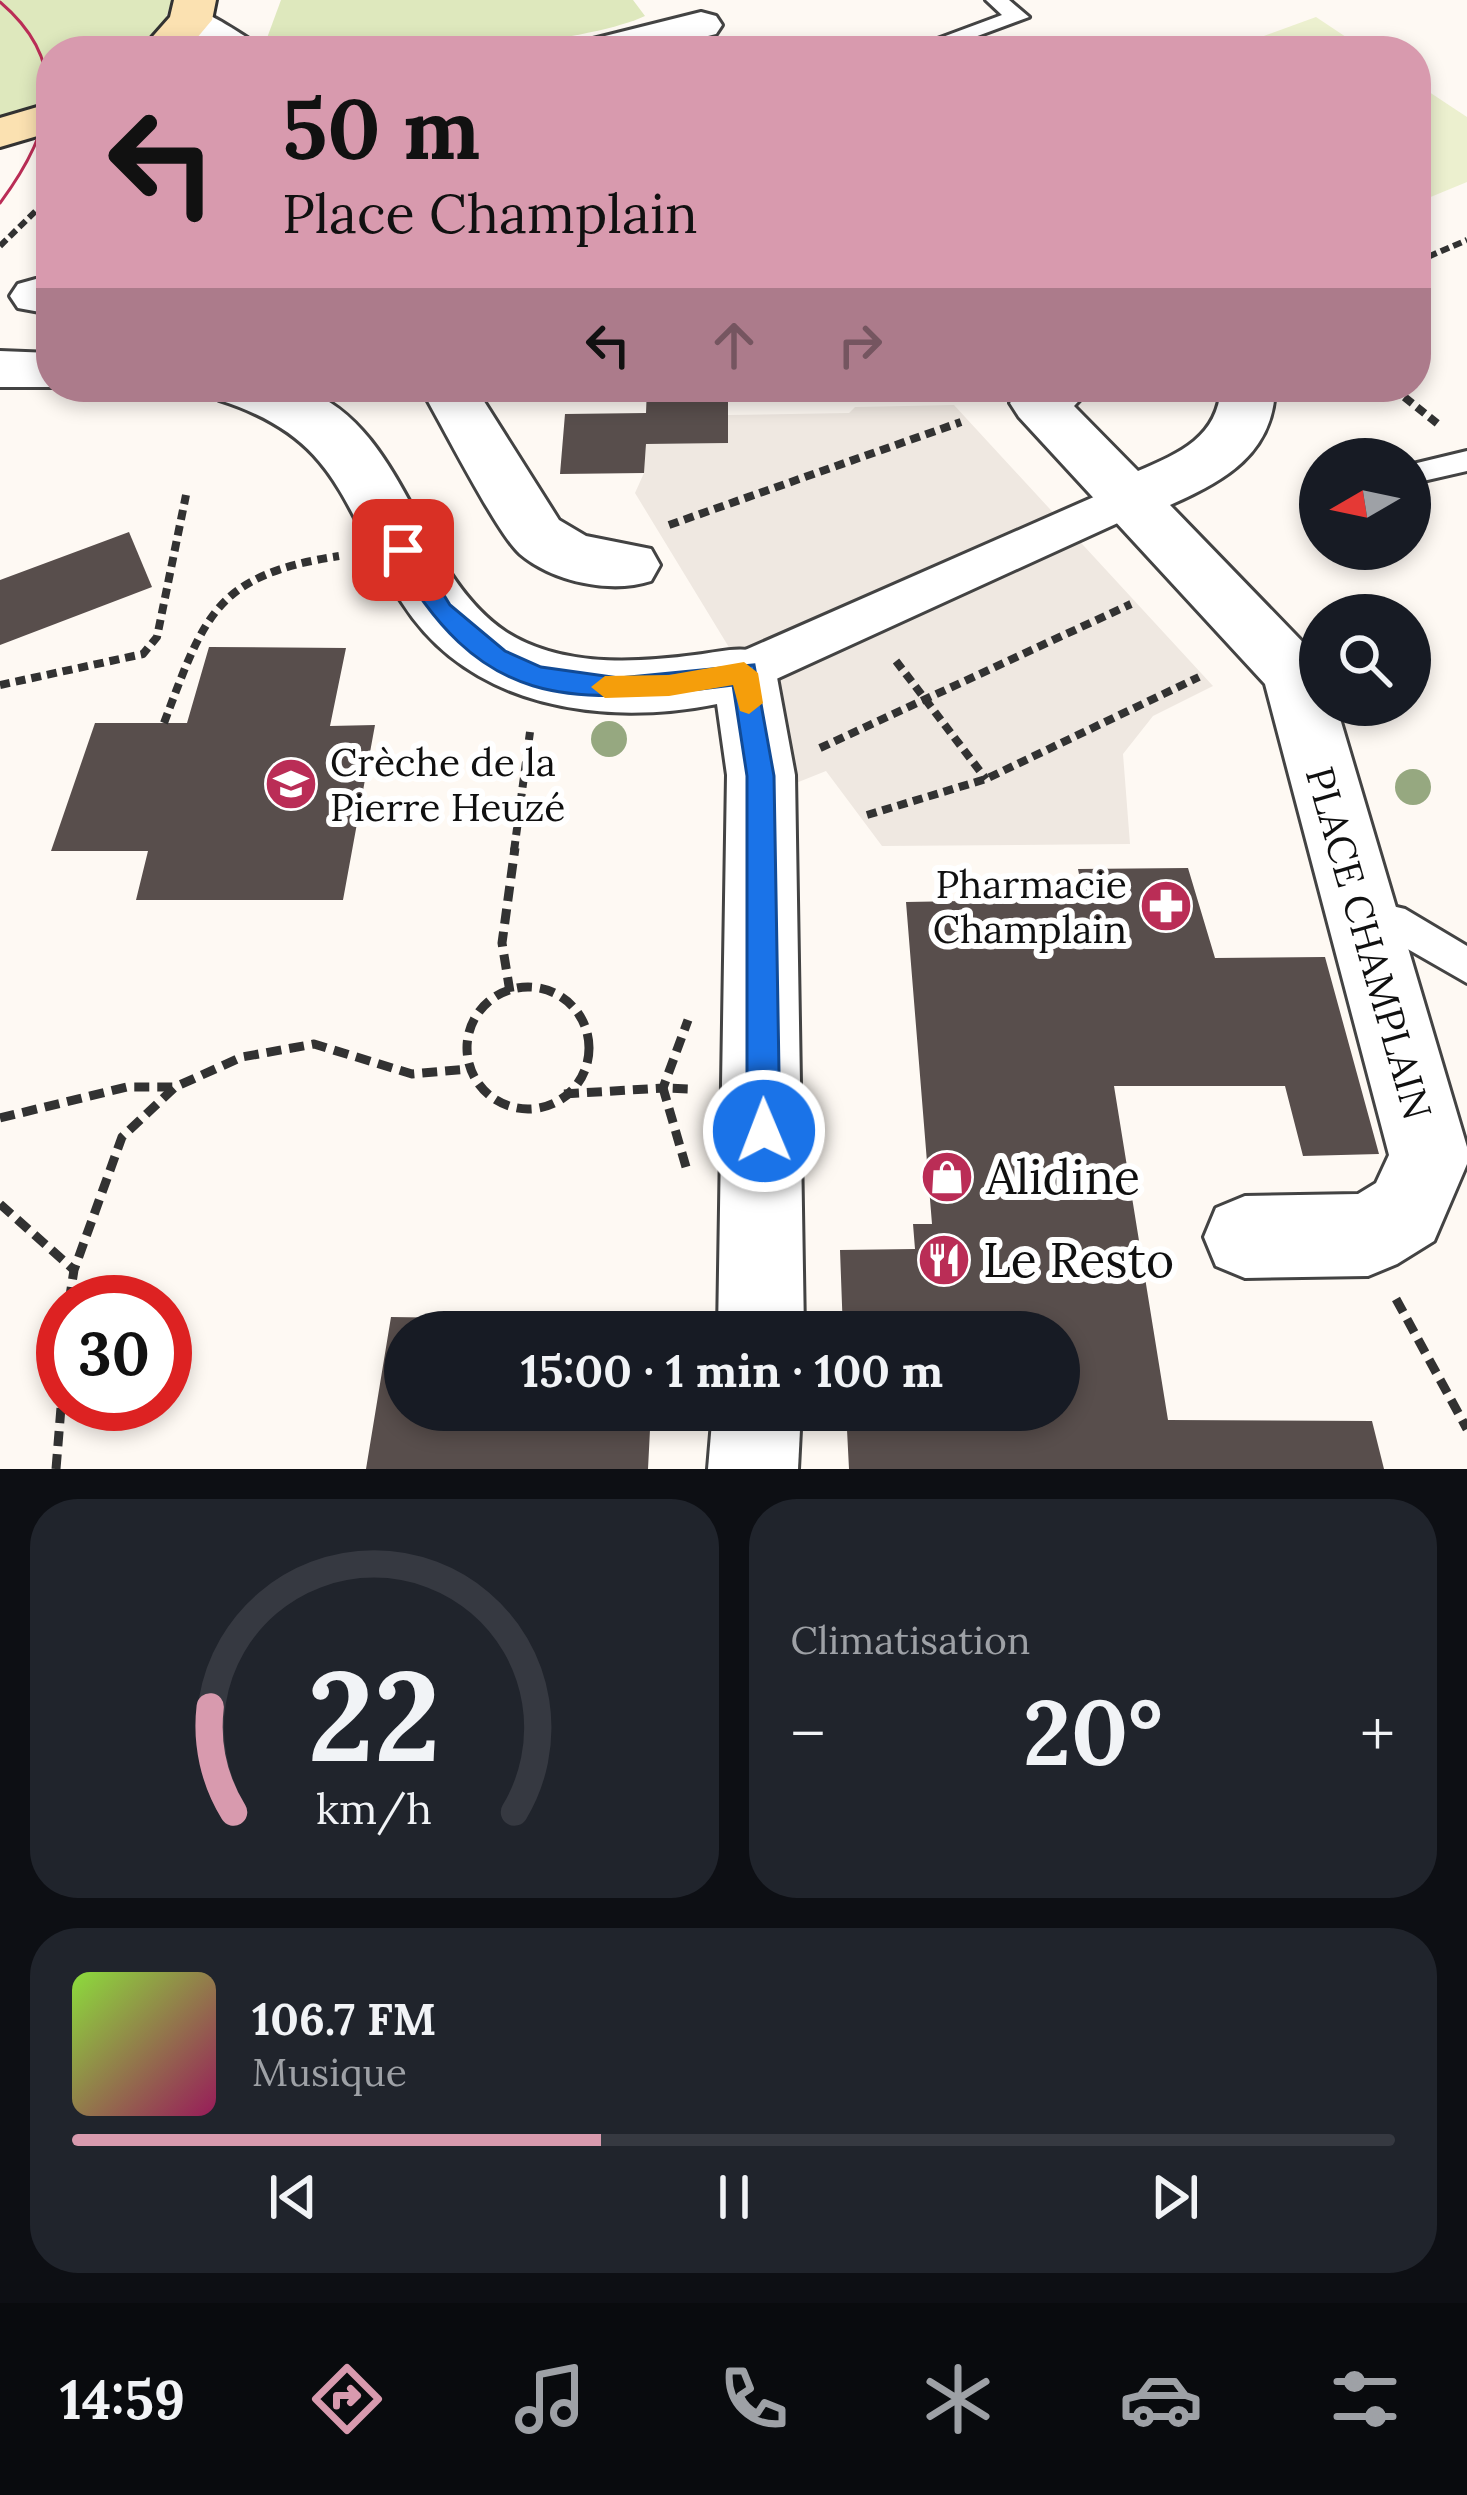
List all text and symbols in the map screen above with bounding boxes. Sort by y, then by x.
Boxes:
text: 50 m [282,74,480,182]
icon: left [84,84,240,240]
text: Place Champlain [282,179,698,248]
icon: left [575,312,641,378]
icon: ahead [701,312,767,378]
icon: right [827,312,893,378]
north arrow [1299,438,1431,570]
map controls [1299,438,1431,726]
pin [352,499,454,601]
icon: arrive [370,517,436,583]
button: search [1299,594,1431,726]
place label: Crèche de la Pierre Heuzé [330,737,565,832]
school or university icon: Crèche de la Pierre Heuzé [263,756,319,812]
street label: PLACE CHAMPLAIN [1295,761,1443,1125]
place label: Pharmacie Champlain [933,859,1127,954]
pharmacy icon: Pharmacie Champlain [1138,878,1194,934]
position arrow [701,1068,827,1194]
place label: Alidine [985,1146,1140,1207]
shop icon: Alidine [919,1149,975,1205]
place label: Le Resto [983,1229,1174,1290]
restaurant icon: Le Resto [916,1232,972,1288]
speed limit sign: 30 [36,1275,192,1431]
text: 15:00 · 1 min · 100 m [521,1342,943,1399]
text: Climatisation [791,1615,1031,1665]
text: 22 [308,1635,441,1795]
text: 20° [1023,1674,1163,1790]
text: − [791,1691,825,1775]
text: + [1360,1691,1395,1775]
text: km/h [316,1780,432,1835]
text: 106.7 FM [252,1990,436,2047]
text: Musique [252,2047,407,2097]
icon: previous [260,2164,326,2230]
icon: pause [701,2164,767,2230]
icon: next [1142,2164,1208,2230]
icon: directions [305,2357,389,2441]
icon: music [508,2357,592,2441]
icon: phone [712,2357,796,2441]
icon: climate [916,2357,1000,2441]
icon: car [1119,2357,1203,2441]
icon: filters [1323,2357,1407,2441]
text: 14:59 [60,2365,185,2434]

